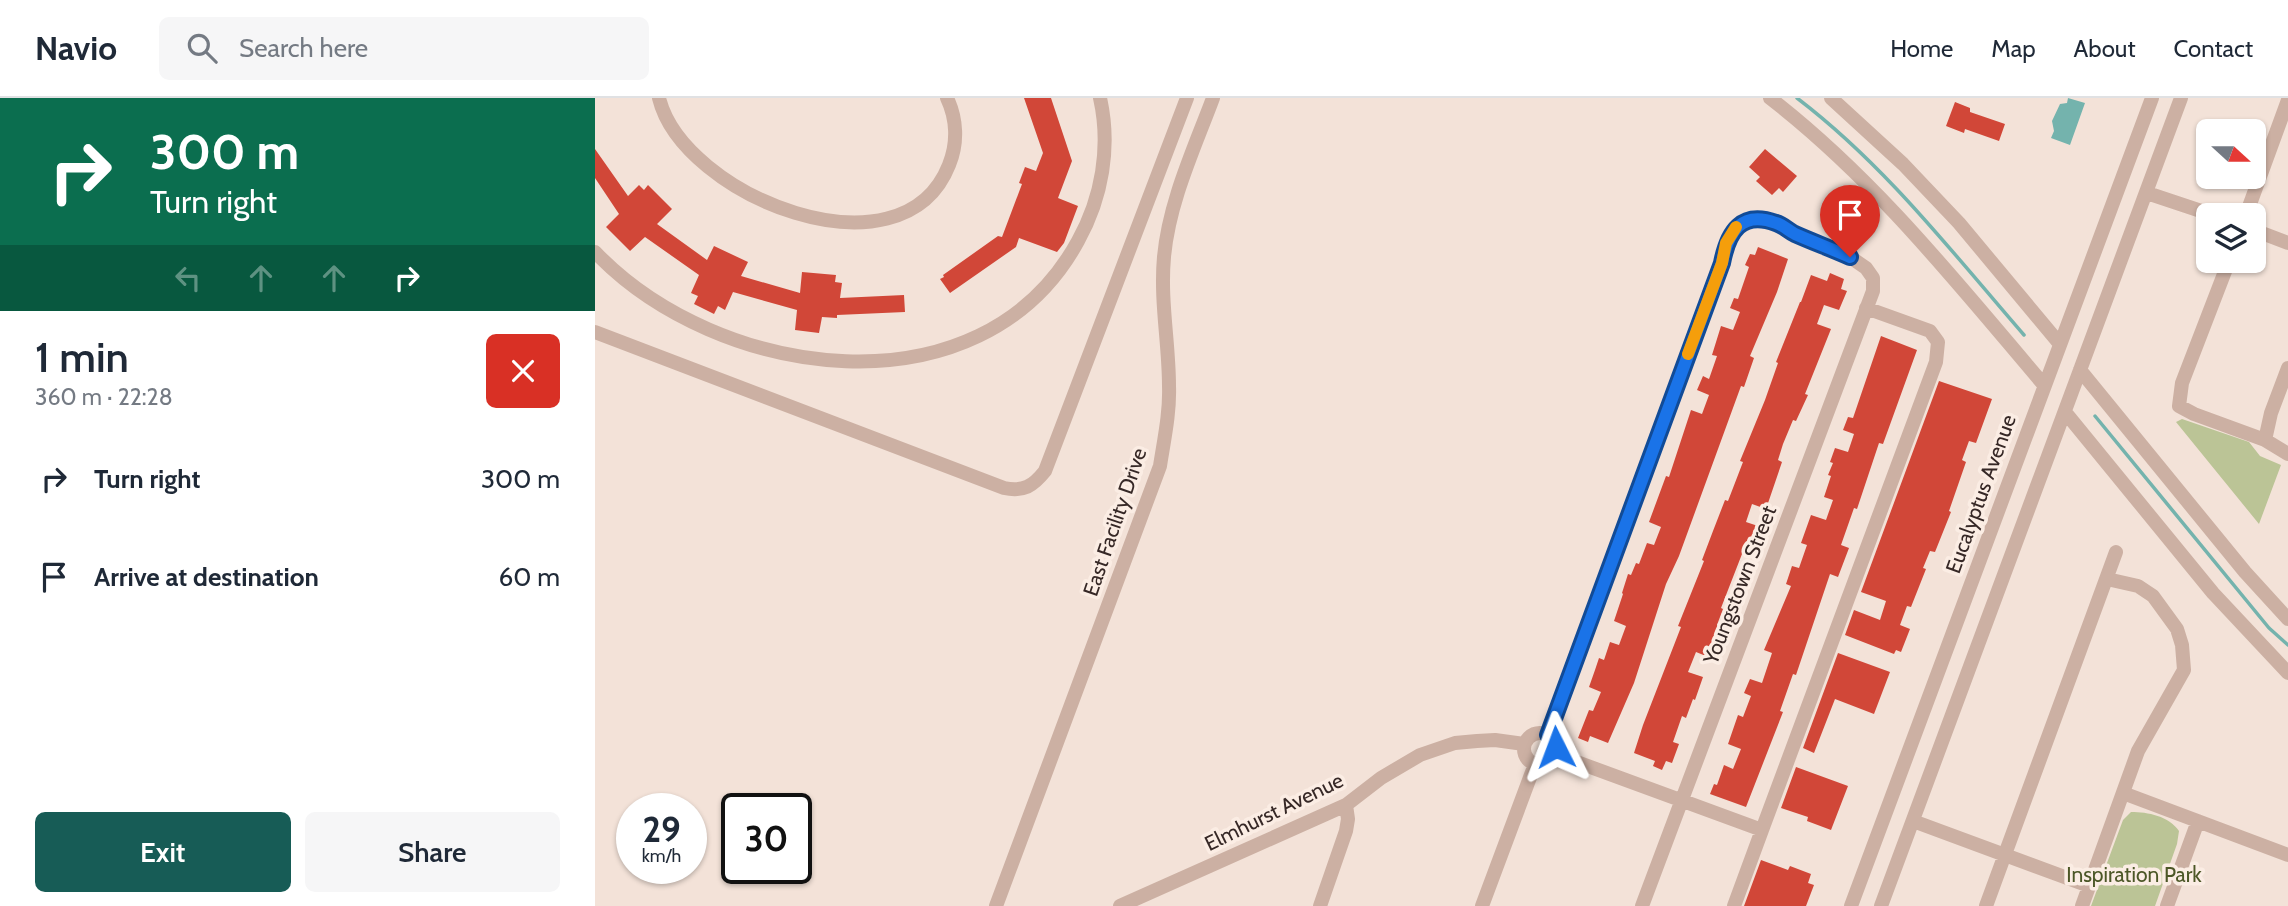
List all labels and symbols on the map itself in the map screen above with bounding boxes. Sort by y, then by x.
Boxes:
north arrow [2196,119,2266,189]
pin [1820,185,1880,257]
street label: Eucalyptus Avenue [1940,411,2021,577]
street label: East Facility Drive [1077,444,1152,599]
street label: Youngstown Street [1697,502,1781,669]
position arrow [1519,710,1593,784]
street label: Elmhurst Avenue [1200,767,1347,856]
speed limit sign: 30 [721,793,812,884]
park label: Inspiration Park [2066,862,2202,887]

